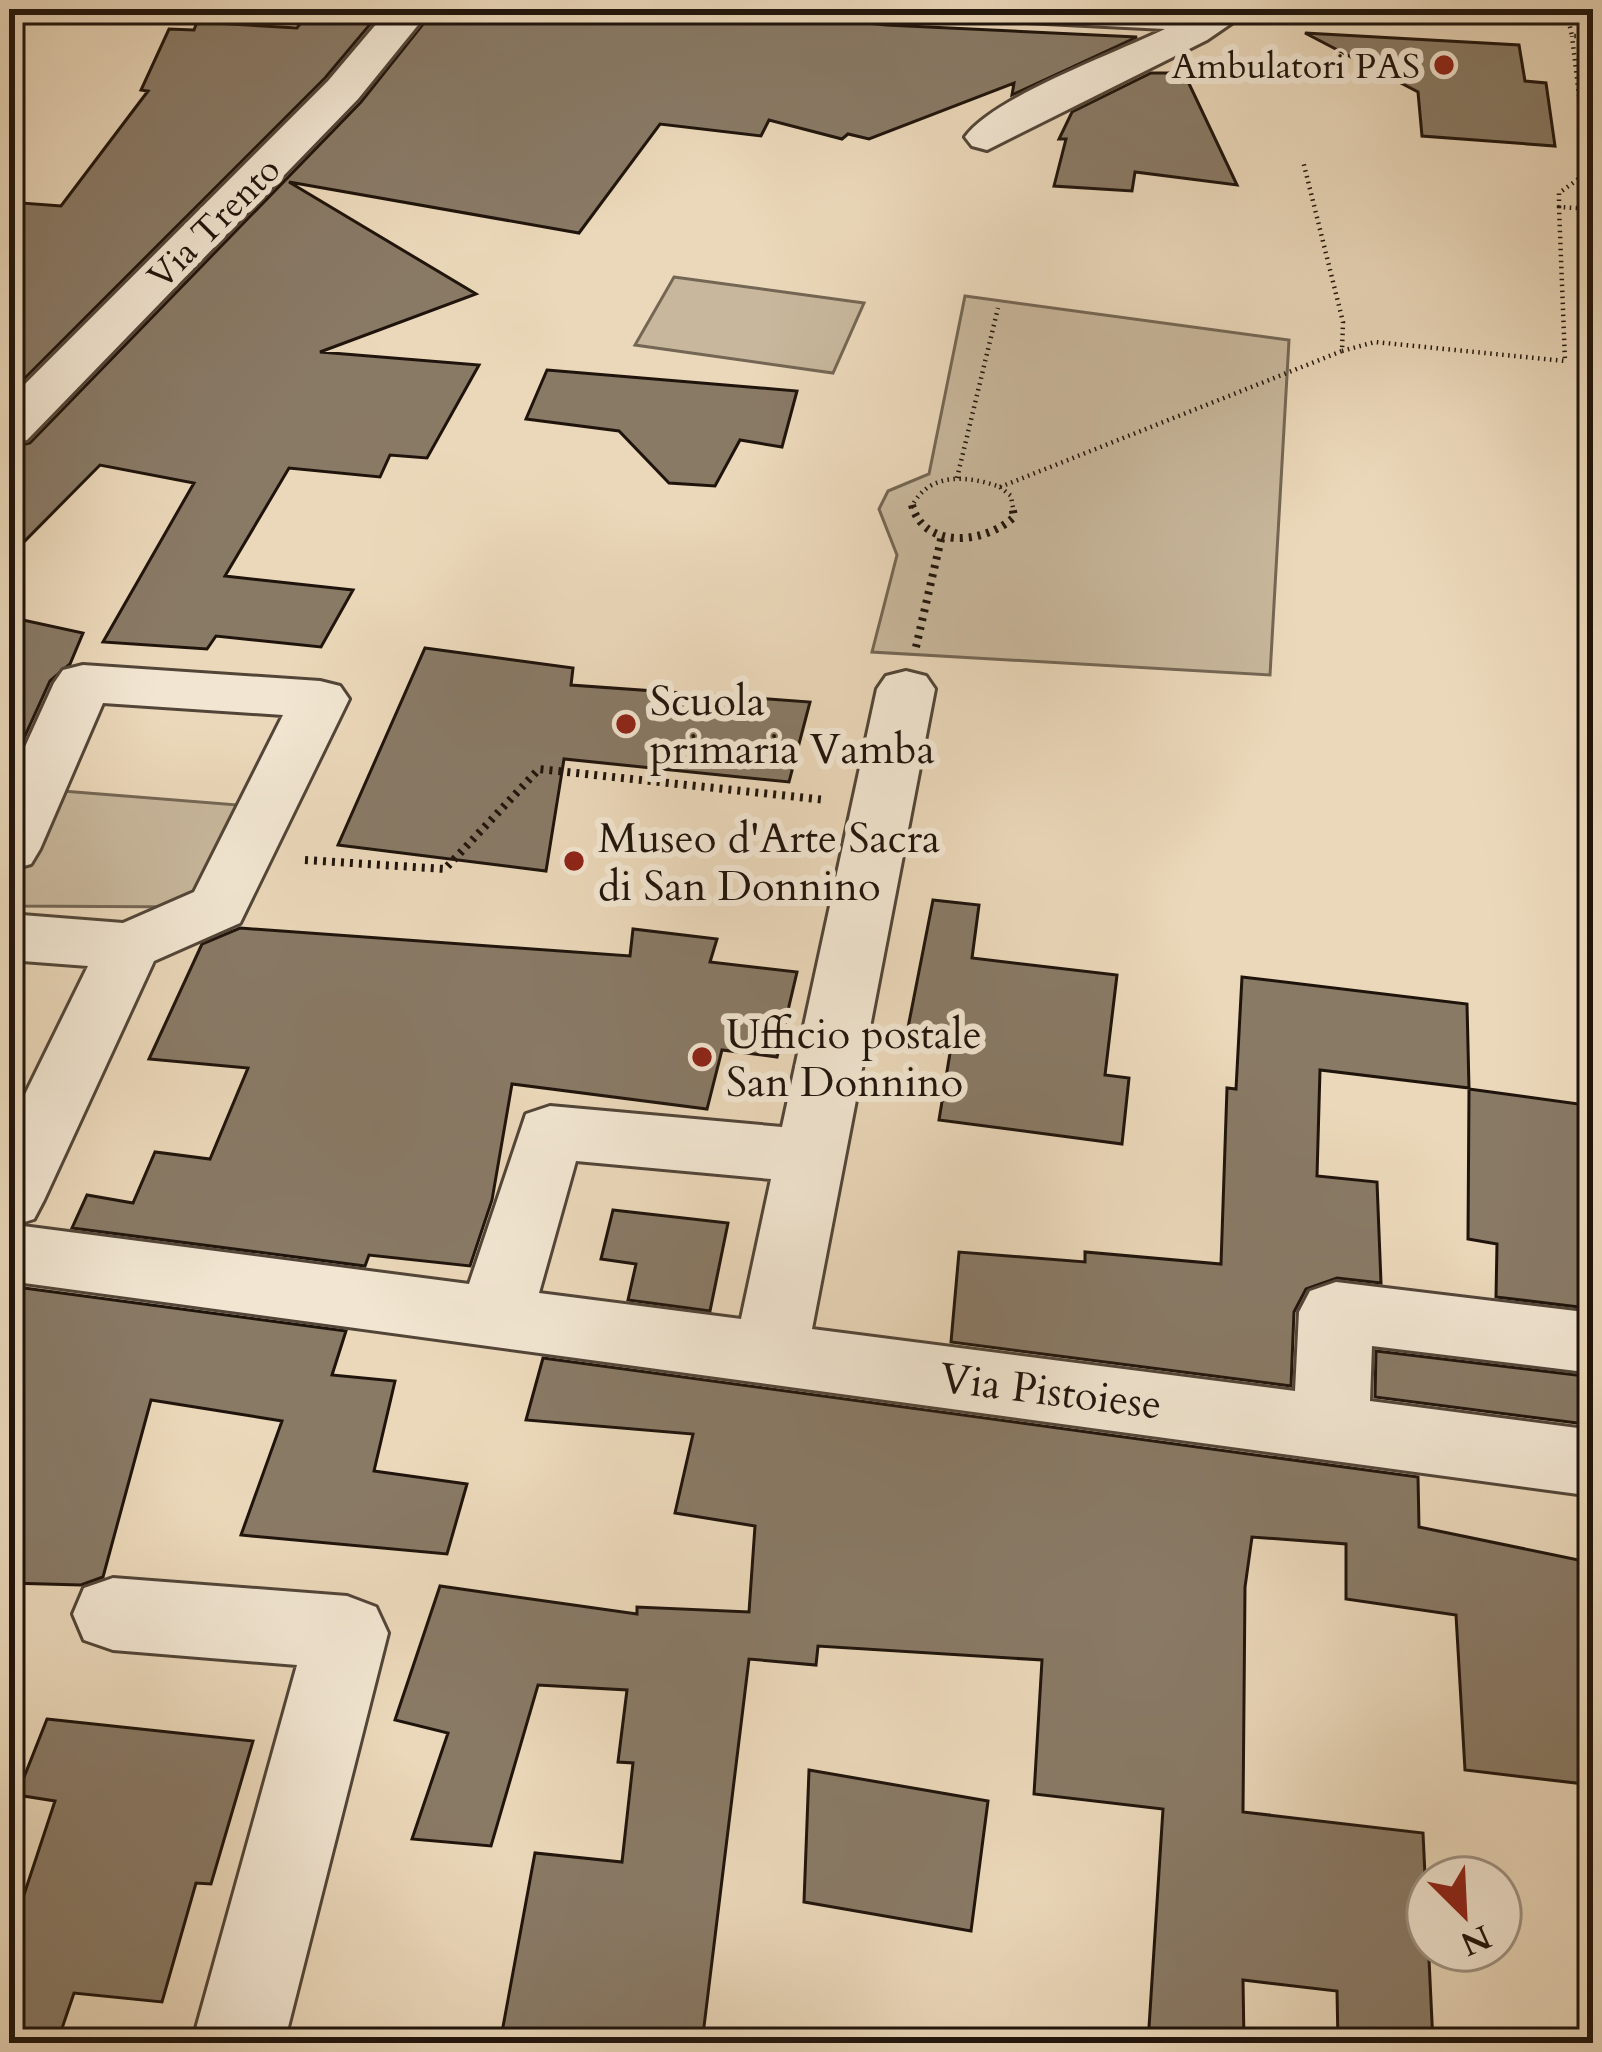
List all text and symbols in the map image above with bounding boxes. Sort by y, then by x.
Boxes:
place label: Ambulatori PAS [1171,42,1420,91]
marker: Ambulatori PAS [1431,52,1457,78]
street label: Via Trento [137,146,291,300]
place label: Scuola primaria Vamba [650,673,935,778]
marker: Scuola primaria Vamba [613,711,639,737]
place label: Museo d'Arte Sacra di San Donnino [598,810,940,915]
marker: Museo d'Arte Sacra di San Donnino [561,848,587,874]
place label: Ufficio postale San Donnino [726,1006,982,1111]
marker: Ufficio postale San Donnino [689,1044,715,1070]
street label: Via Pistoiese [937,1350,1165,1433]
north arrow [1404,1854,1524,1974]
text: N [1453,1914,1498,1967]

